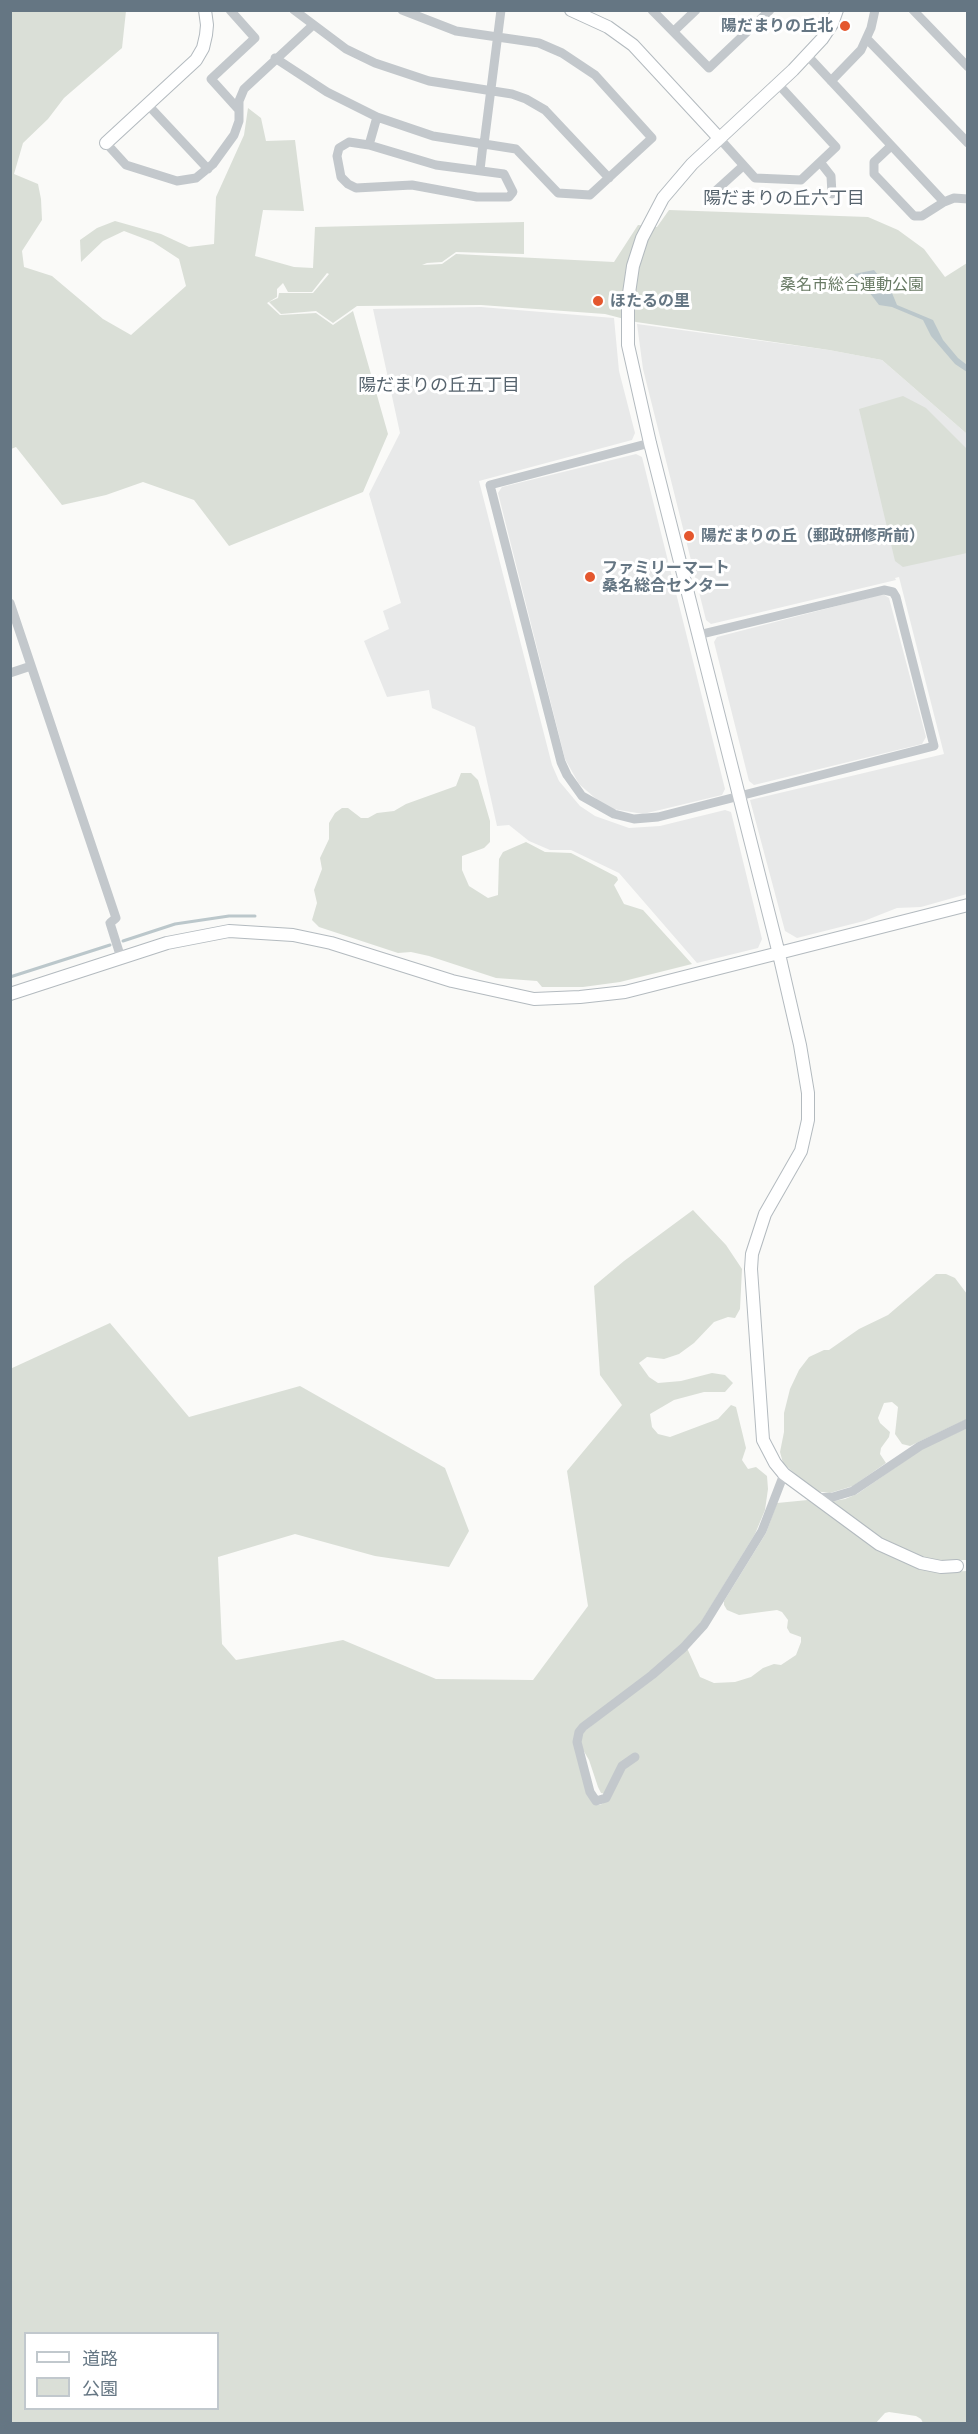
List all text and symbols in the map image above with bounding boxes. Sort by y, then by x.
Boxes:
place label: 陽だまりの丘北 [721,16,833,36]
marker: 陽だまりの丘北 [838,19,852,33]
district label: 陽だまりの丘六丁目 [703,188,865,210]
park label: 桑名市総合運動公園 [780,275,924,295]
place label: ほたるの里 [610,291,690,311]
marker: ほたるの里 [591,294,605,308]
district label: 陽だまりの丘五丁目 [358,375,520,397]
place label: 陽だまりの丘（郵政研修所前） [701,526,925,546]
marker: 陽だまりの丘（郵政研修所前） [682,529,696,543]
place label: ファミリーマート 桑名総合センター [602,558,730,596]
marker: ファミリーマート 桑名総合センター [583,570,597,584]
legend [24,2332,219,2410]
text: 道路 [82,2347,118,2370]
text: 公園 [82,2377,118,2400]

